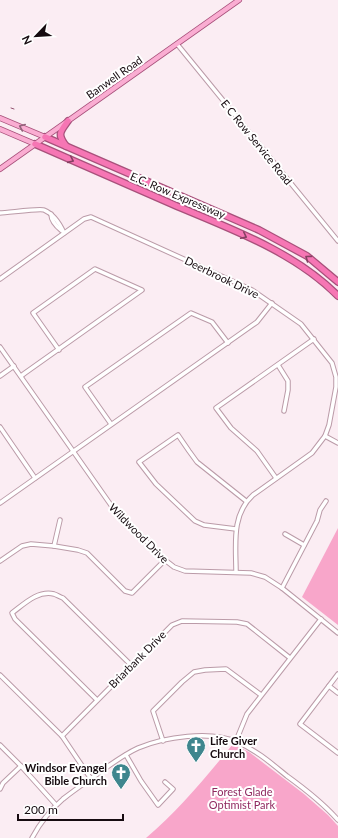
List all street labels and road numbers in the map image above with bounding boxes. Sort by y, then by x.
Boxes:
street label: Banwell Road [83,53,145,101]
street label: E C Row Service Road [219,97,295,187]
street label: E.C. Row Expressway [128,169,228,221]
street label: Deerbrook Drive [183,253,261,301]
street label: Wildwood Drive [106,500,172,566]
street label: Briarbank Drive [106,628,168,690]

